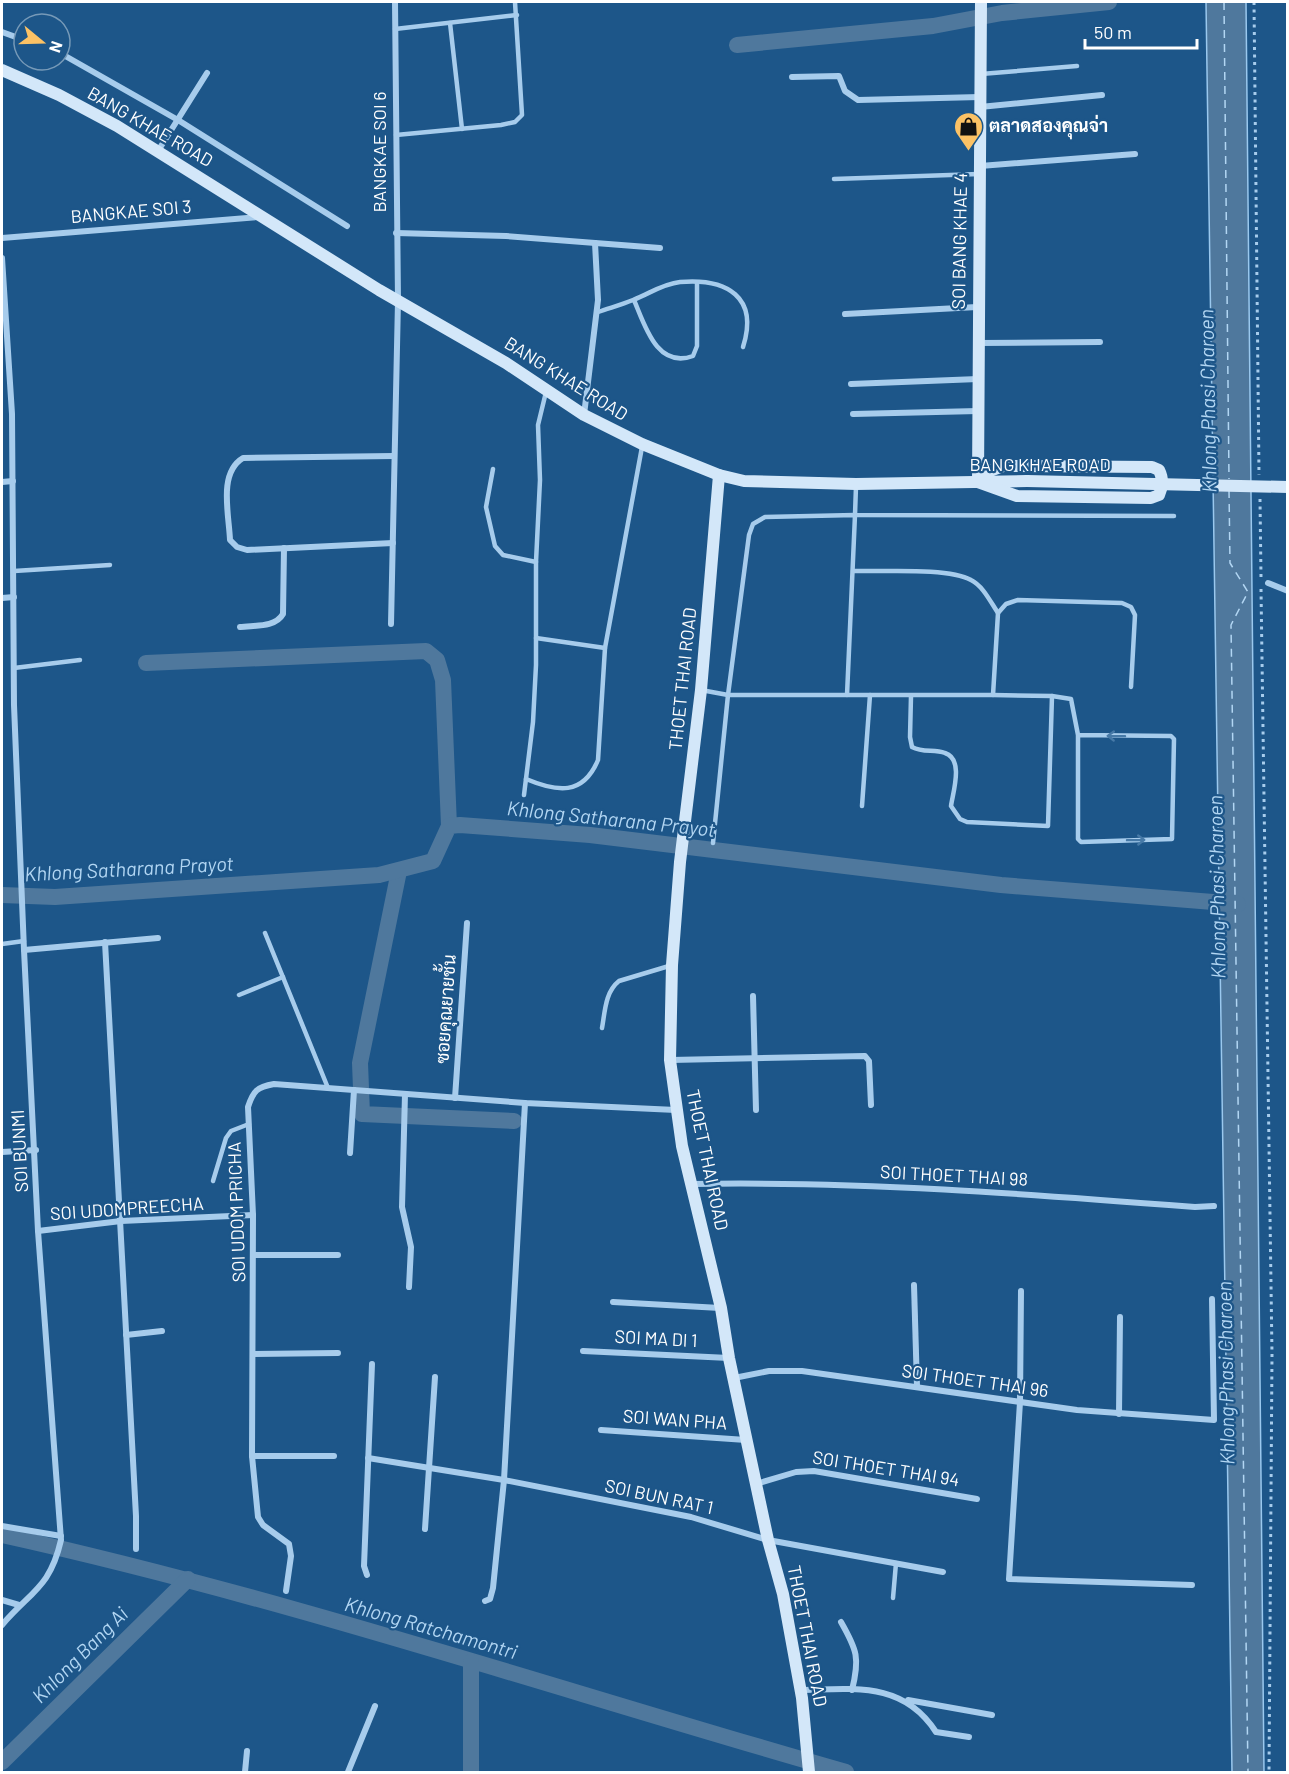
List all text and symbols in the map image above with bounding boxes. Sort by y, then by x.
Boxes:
north arrow [12,12,72,72]
scale bar [1085,12,1198,50]
text: 50 m [1094,21,1132,43]
text: N [46,39,67,55]
street label: BANG KHAE ROAD [84,81,217,171]
street label: BANGKAE SOI 6 [368,91,390,213]
shop icon: ตลาดสองคุณจ่า [952,110,984,152]
place label: ตลาดสองคุณจ่า [989,114,1108,140]
street label: SOI BANG KHAE 4 [947,172,971,310]
street label: BANGKAE SOI 3 [70,195,192,227]
water label: Khlong Phasi Charoen [1193,309,1221,493]
street label: BANG KHAE ROAD [501,331,632,425]
street label: BANG KHAE ROAD [969,453,1111,475]
street label: THOET THAI ROAD [664,606,700,751]
one-way arrow [1107,730,1127,741]
water label: Khlong Satharana Prayot [506,795,716,841]
water label: Khlong Phasi Charoen [1202,795,1230,979]
one-way arrow [1125,835,1145,846]
water label: Khlong Satharana Prayot [24,851,234,885]
street label: ซอยคุณยายชั้น [427,953,462,1064]
street label: THOET THAI ROAD [682,1087,734,1232]
street label: SOI BUNMI [6,1109,32,1193]
street label: SOI UDOM PRICHA [223,1141,249,1283]
street label: SOI THOET THAI 98 [880,1160,1029,1190]
street label: SOI UDOMPREECHA [49,1192,205,1224]
water label: Khlong Phasi Charoen [1211,1281,1239,1465]
street label: SOI MA DI 1 [614,1325,698,1351]
street label: SOI THOET THAI 96 [900,1359,1050,1401]
street label: SOI WAN PHA [622,1404,728,1434]
street label: SOI THOET THAI 94 [811,1446,961,1490]
street label: SOI BUN RAT 1 [603,1474,715,1518]
street label: THOET THAI ROAD [783,1563,832,1708]
water label: Khlong Ratchamontri [342,1591,520,1663]
water label: Khlong Bang Ai [26,1601,132,1707]

